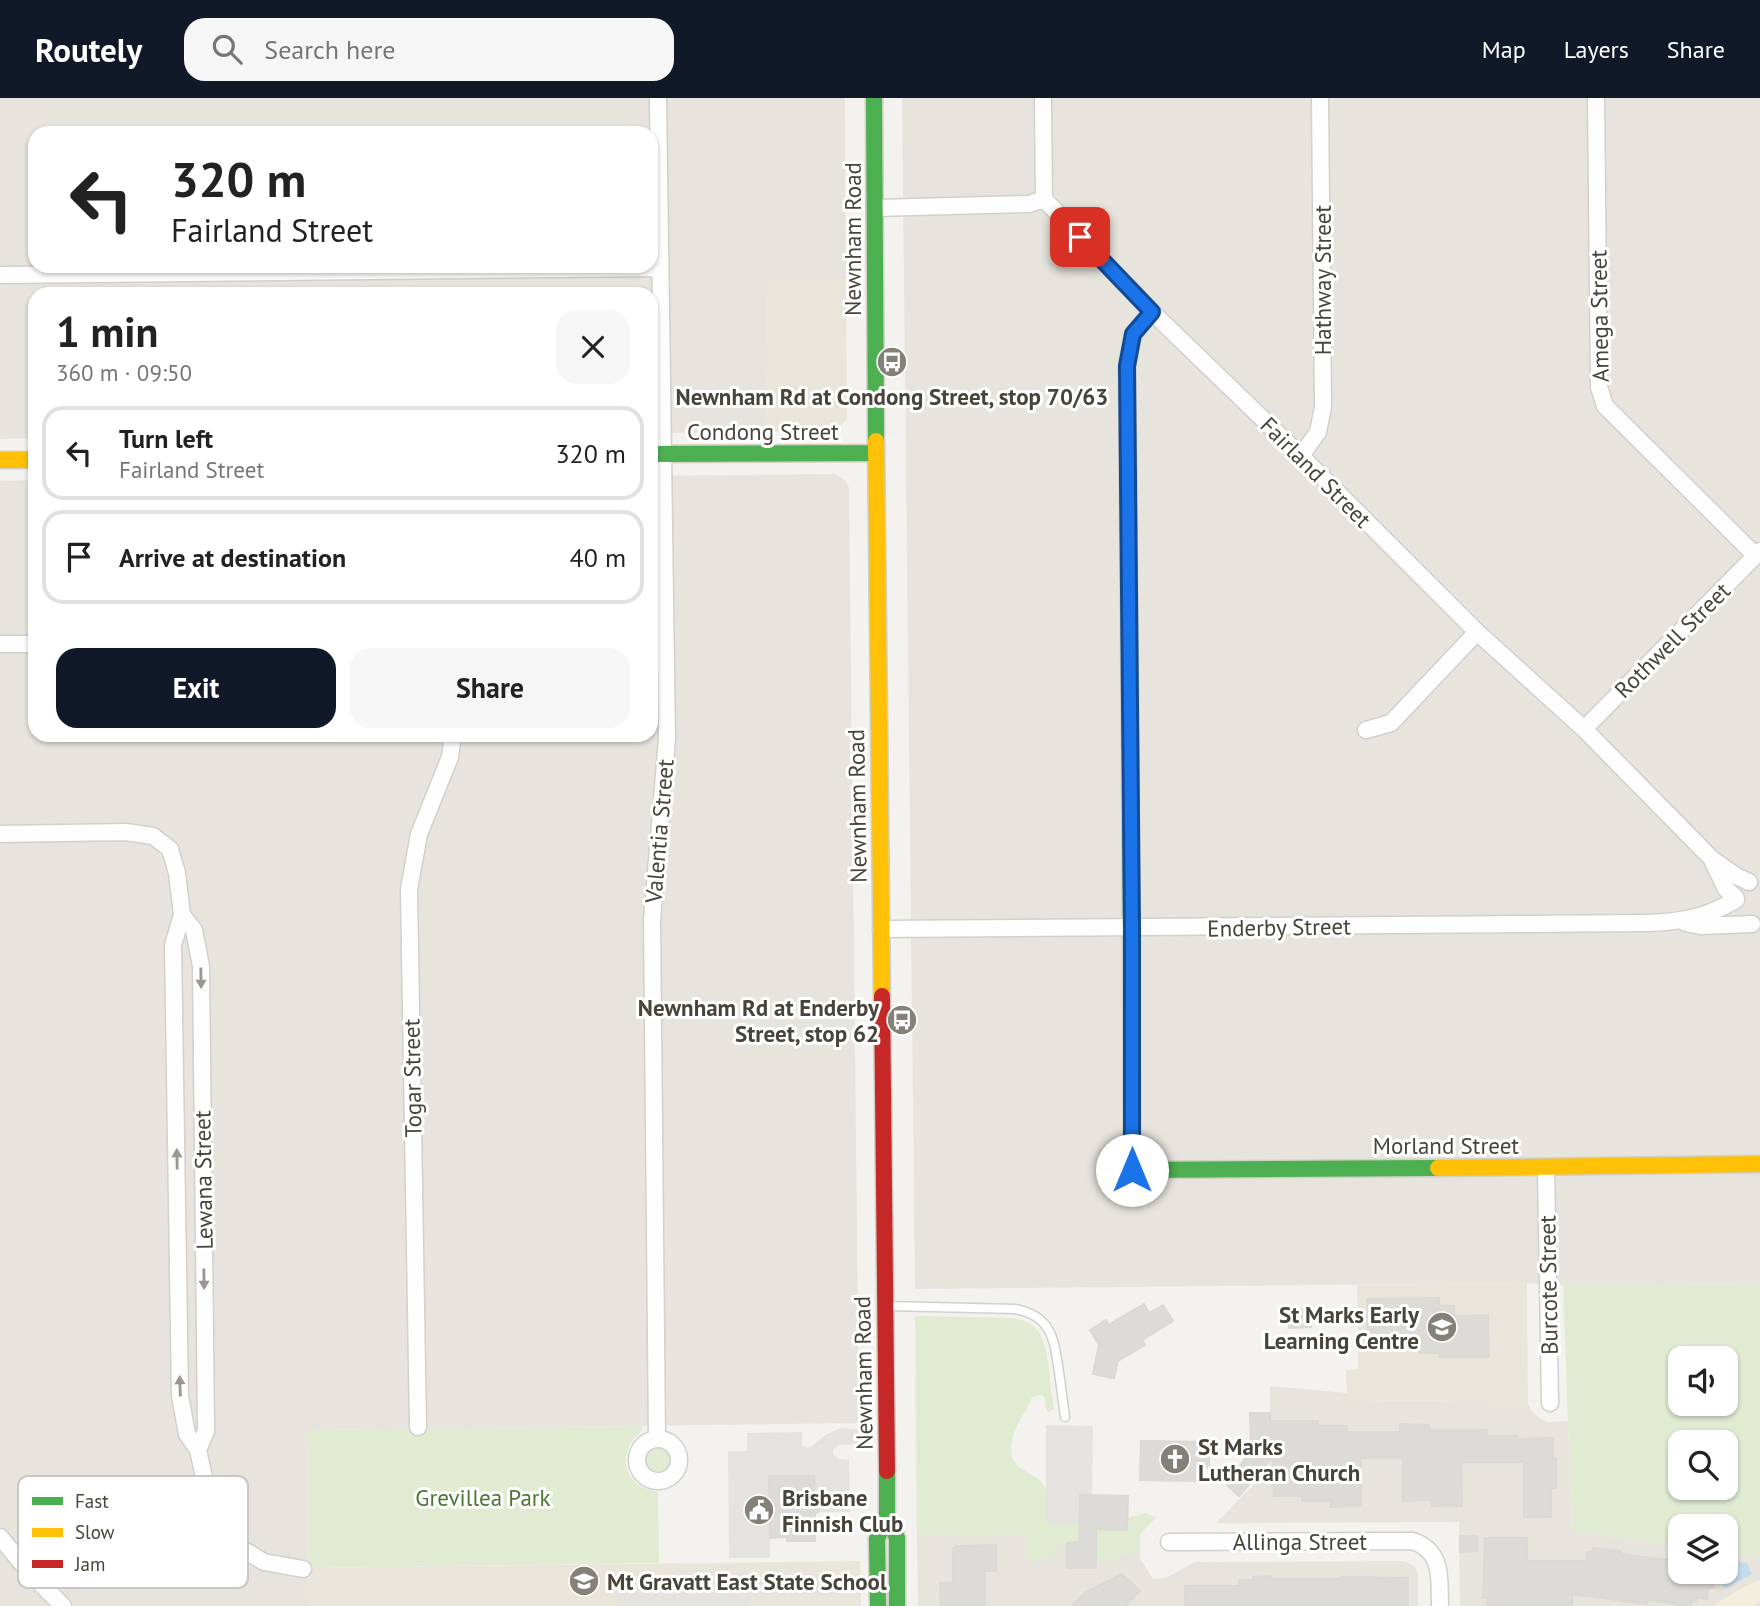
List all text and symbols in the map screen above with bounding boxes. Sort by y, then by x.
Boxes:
search box [184,18,674,81]
text: Routely [35,28,142,71]
icon: search [208,30,246,68]
text: Search here [264,33,395,66]
text: Map [1482,34,1526,65]
text: Layers [1564,34,1629,65]
text: Share [1667,34,1725,65]
text: 320 m [171,147,306,211]
icon: left [56,154,147,245]
street label: Newnham Road [838,162,867,316]
street label: Hathway Street [1308,205,1337,355]
pin [1050,207,1110,267]
text: Fairland Street [171,209,373,251]
icon: arrive [1061,218,1099,256]
street label: Amega Street [1583,249,1615,382]
text: 1 min [56,304,158,359]
button: close [556,310,630,384]
bus stop icon: Newnham Rd at Condong Street, stop 70/63 [875,345,909,379]
text: 360 m · 09:50 [56,358,192,387]
place label: Newnham Rd at Condong Street, stop 70/63 [676,382,1108,411]
street label: Fairland Street [1254,410,1378,534]
street label: Condong Street [687,417,839,446]
text: Turn left [119,422,213,455]
icon: left [60,434,98,472]
text: 320 m [555,437,626,470]
text: Fairland Street [119,455,264,484]
icon: arrive [60,538,98,576]
text: Arrive at destination [119,541,346,574]
text: 40 m [570,541,626,574]
street label: Rothwell Street [1608,576,1736,704]
button: Exit [56,648,336,728]
button: Share [350,648,630,728]
street label: Newnham Road [841,729,873,883]
street label: Valentia Street [638,758,680,905]
street label: Enderby Street [1207,911,1351,943]
one-way arrow [195,967,207,989]
place label: Newnham Rd at Enderby Street, stop 62 [638,993,880,1048]
bus stop icon: Newnham Rd at Enderby Street, stop 62 [885,1003,919,1037]
street label: Togar Street [396,1018,428,1138]
street label: Lewana Street [187,1110,219,1250]
street label: Morland Street [1373,1131,1519,1160]
position arrow [1095,1133,1169,1207]
one-way arrow [171,1147,182,1169]
street label: Burcote Street [1532,1215,1564,1355]
one-way arrow [198,1268,210,1290]
street label: Newnham Road [847,1296,879,1450]
place label: St Marks Early Learning Centre [1264,1300,1420,1355]
school or university icon: St Marks Early Learning Centre [1425,1310,1459,1344]
map controls [1668,1346,1738,1584]
button: sound [1668,1346,1738,1416]
one-way arrow [175,1375,186,1397]
button: search [1668,1430,1738,1500]
place label: St Marks Lutheran Church [1198,1432,1360,1487]
church icon: St Marks Lutheran Church [1158,1442,1192,1476]
legend [18,1476,248,1588]
park label: Grevillea Park [415,1483,551,1512]
place label: Brisbane Finnish Club [782,1483,903,1538]
text: Fast [75,1489,109,1513]
public building icon: Brisbane Finnish Club [742,1493,776,1527]
button: layers [1668,1514,1738,1584]
text: Slow [75,1520,115,1544]
street label: Allinga Street [1233,1527,1367,1556]
text: Jam [74,1552,105,1576]
school or university icon: Mt Gravatt East State School [567,1564,601,1598]
place label: Mt Gravatt East State School [607,1567,887,1596]

